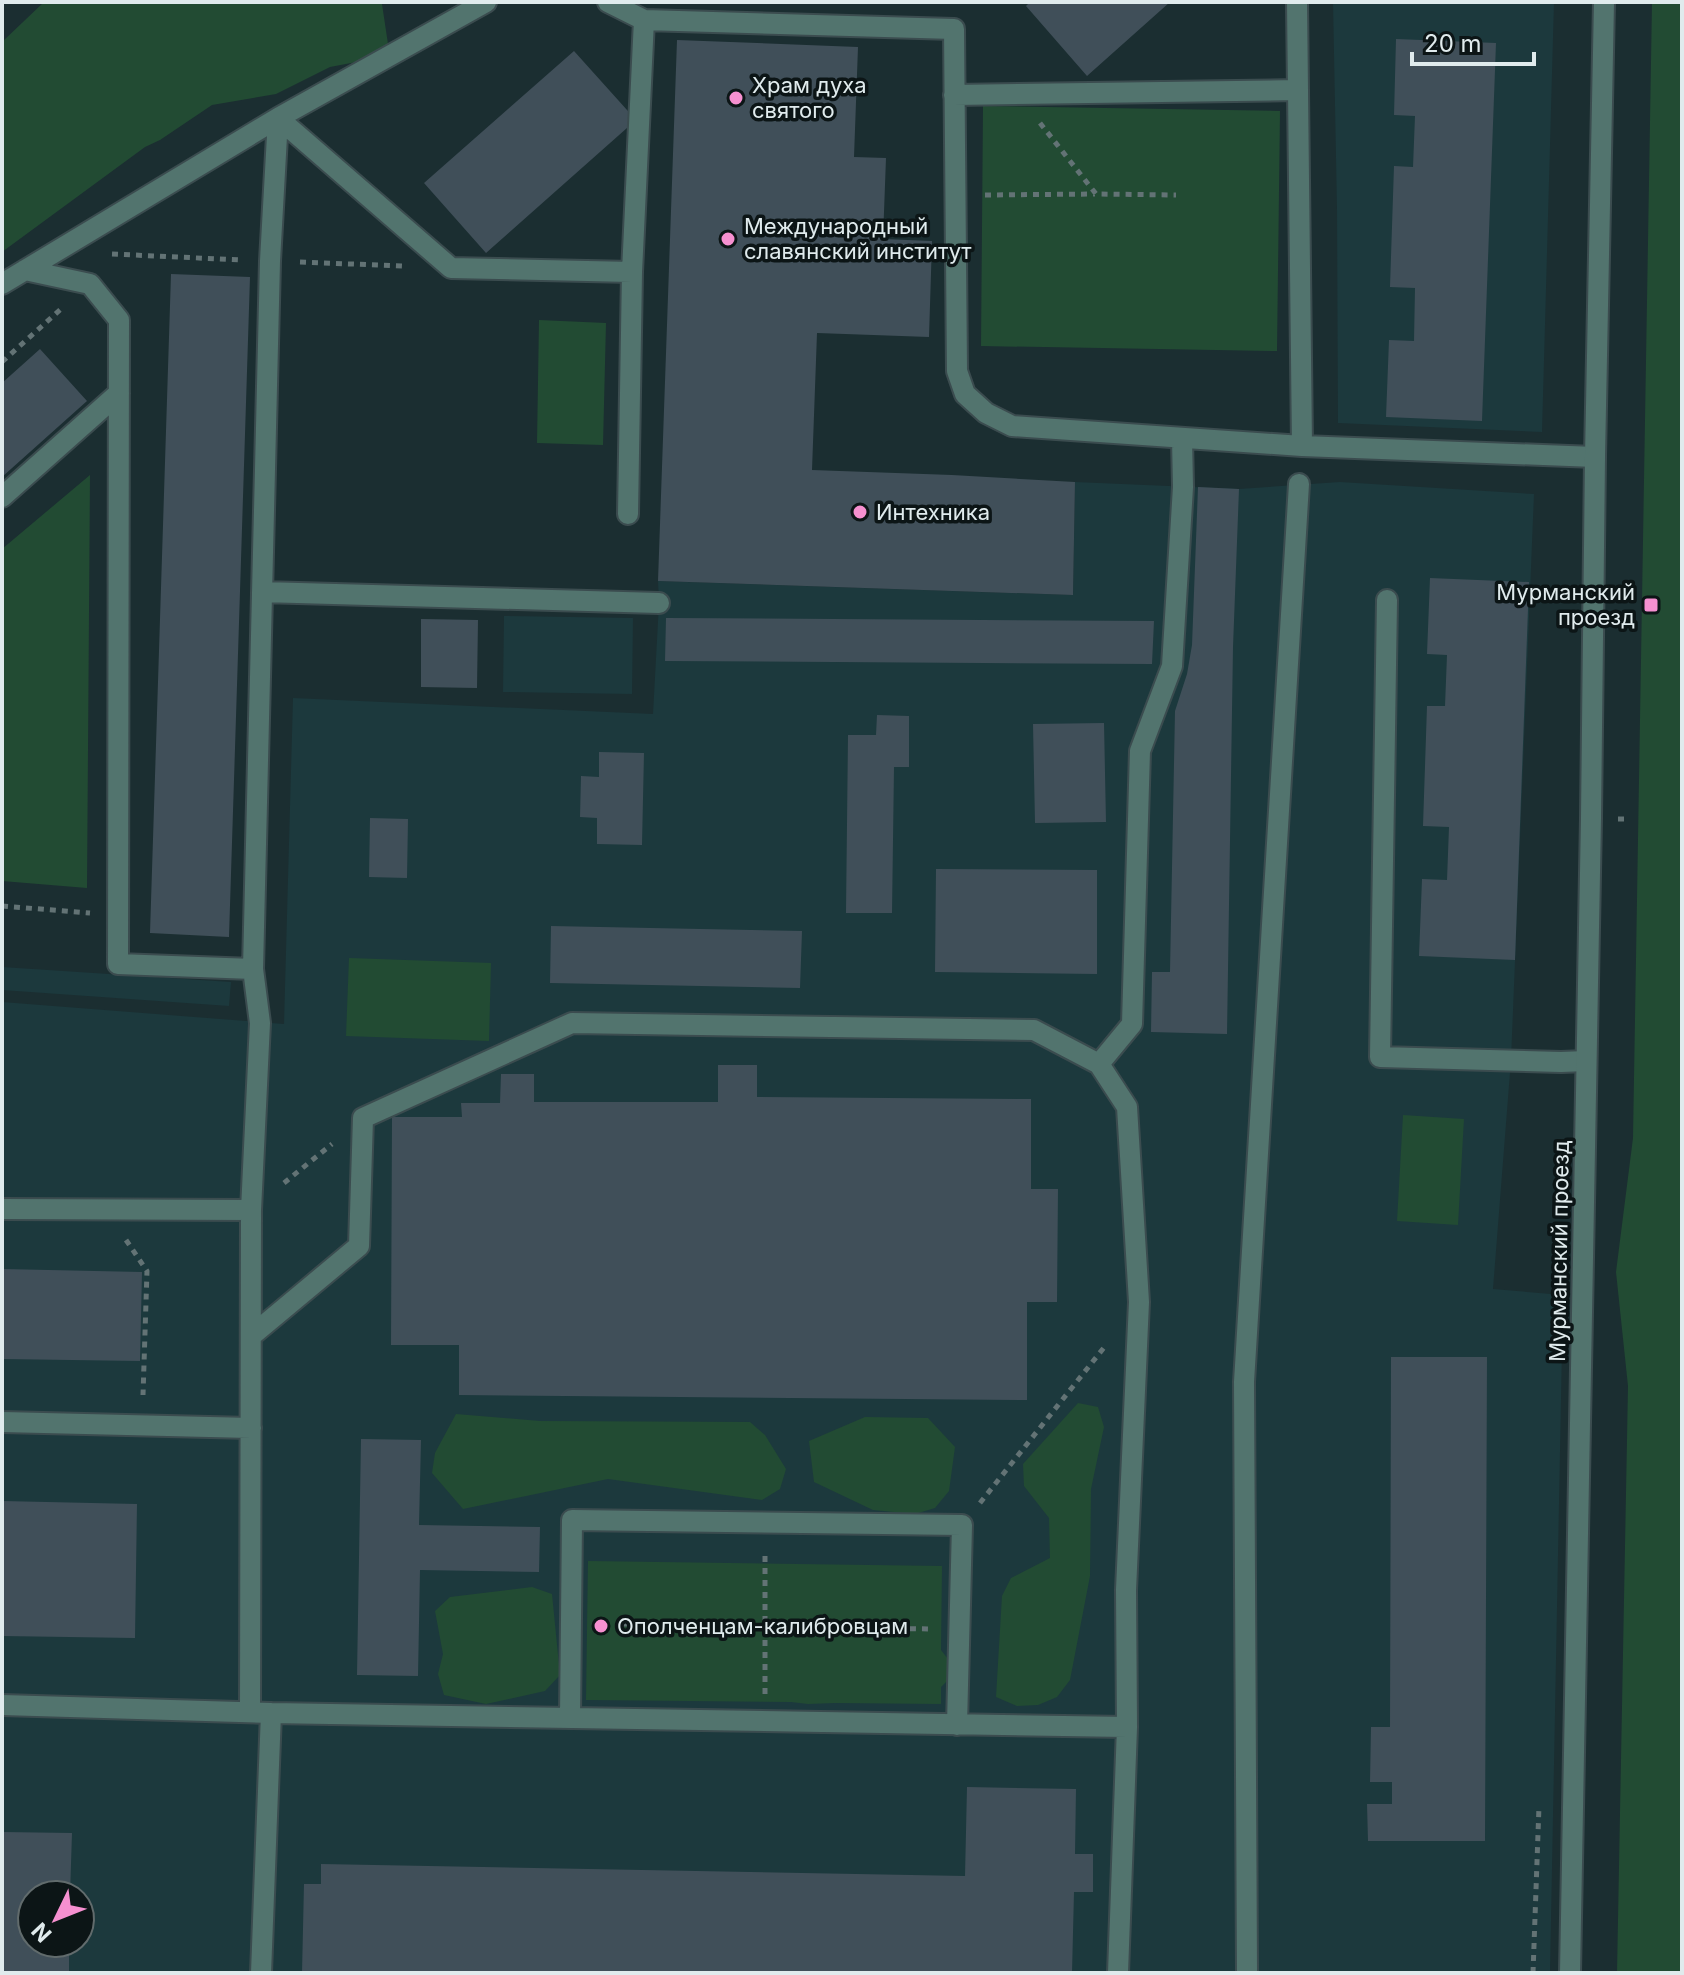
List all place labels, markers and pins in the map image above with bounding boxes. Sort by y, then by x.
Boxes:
place label: Храм духа святого [752,72,867,123]
marker: Храм духа святого [727,89,745,107]
place label: Международный славянский институт [744,213,972,264]
marker: Международный славянский институт [719,230,737,248]
place label: Интехника [876,499,990,525]
marker: Интехника [851,503,869,521]
place label: Мурманский проезд [1496,579,1635,630]
marker: Мурманский проезд [1642,596,1660,614]
place label: Ополченцам-калибровцам [617,1613,908,1639]
marker: Ополченцам-калибровцам [592,1617,610,1635]

